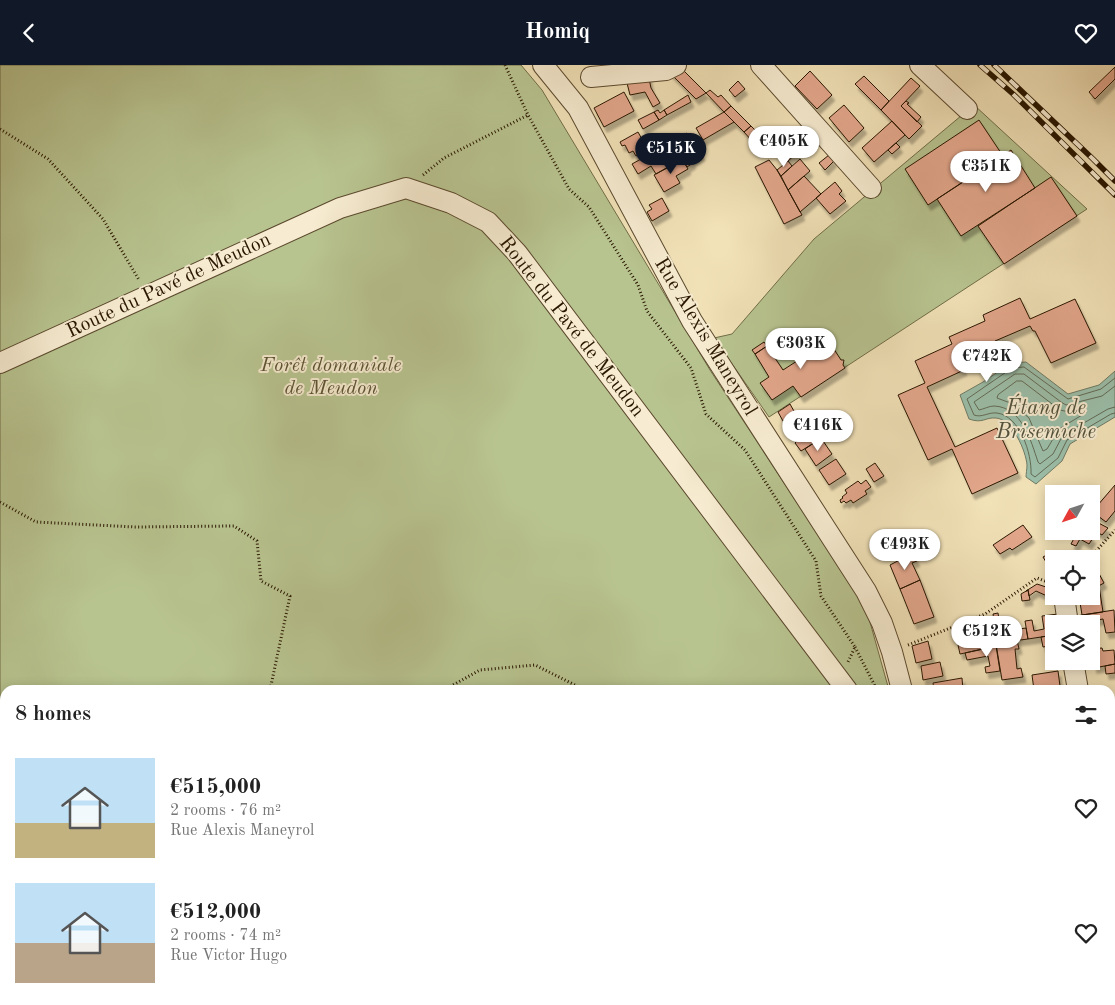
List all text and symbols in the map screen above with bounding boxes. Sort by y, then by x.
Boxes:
icon: back [15,19,43,47]
icon: heart [1072,19,1100,47]
text: Homiq [525,21,590,43]
pin: €405K [749,126,819,168]
pin: €515K [636,133,706,175]
text: €405K [759,134,809,150]
text: €515K [646,141,696,157]
pin: €351K [951,151,1021,193]
text: €351K [961,159,1011,175]
street label: Route du Pavé de Meudon [64,230,274,342]
street label: Route du Pavé de Meudon [495,233,648,421]
street label: Rue Alexis Maneyrol [650,254,760,420]
pin: €303K [766,327,836,370]
text: €303K [776,336,826,352]
pin: €742K [952,341,1022,383]
text: €742K [962,349,1012,365]
park label: Forêt domaniale de Meudon [259,356,402,399]
water label: Étang de Brisemiche [995,393,1096,443]
pin: €416K [783,409,853,452]
text: €416K [793,418,843,434]
north arrow [1045,485,1100,540]
map controls [1045,485,1100,670]
pin: €493K [870,529,940,571]
text: €493K [880,537,930,553]
button: locate [1045,550,1100,605]
pin: €512K [952,615,1022,658]
button: layers [1045,615,1100,670]
text: €512K [962,624,1012,640]
icon: filters [1072,701,1100,729]
text: 8 homes [15,704,91,725]
text: €515,000 [170,777,261,798]
icon: home [55,778,115,838]
icon: heart [1072,794,1100,822]
text: 2 rooms · 76 m² [170,803,281,819]
text: Rue Alexis Maneyrol [170,823,314,839]
text: €512,000 [170,902,261,923]
icon: home [55,903,115,963]
icon: heart [1072,919,1100,947]
text: 2 rooms · 74 m² [170,928,281,944]
text: Rue Victor Hugo [170,948,287,964]

